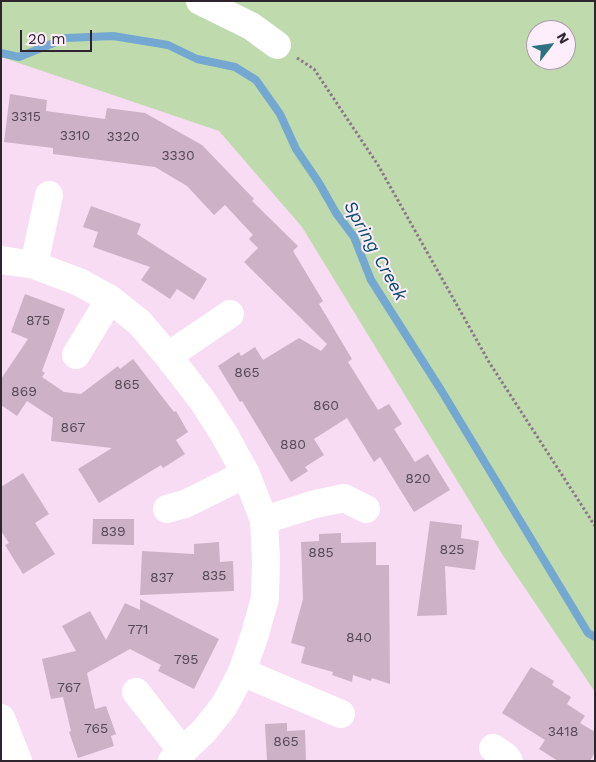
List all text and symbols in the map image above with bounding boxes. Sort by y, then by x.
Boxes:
scale bar [22,20,95,52]
north arrow [526,20,576,70]
text: 20 m [28,30,66,48]
text: N [554,30,573,46]
house number: 3315 [11,109,41,125]
house number: 3310 [60,128,90,144]
house number: 3320 [106,129,140,145]
house number: 3330 [161,148,195,164]
water label: Spring Creek [339,197,411,305]
house number: 875 [26,313,50,329]
house number: 865 [234,365,260,381]
house number: 865 [114,377,140,393]
house number: 869 [11,384,37,400]
house number: 860 [313,398,339,414]
house number: 867 [61,420,85,436]
house number: 880 [280,437,306,453]
house number: 820 [405,471,431,487]
house number: 839 [100,524,126,540]
house number: 825 [440,542,464,558]
house number: 885 [308,545,334,561]
house number: 835 [202,568,226,584]
house number: 837 [150,570,174,586]
house number: 771 [127,622,149,638]
house number: 840 [346,630,372,646]
house number: 795 [174,652,198,668]
house number: 767 [57,680,81,696]
house number: 765 [84,721,108,737]
house number: 3418 [548,724,578,740]
house number: 865 [273,734,299,750]

